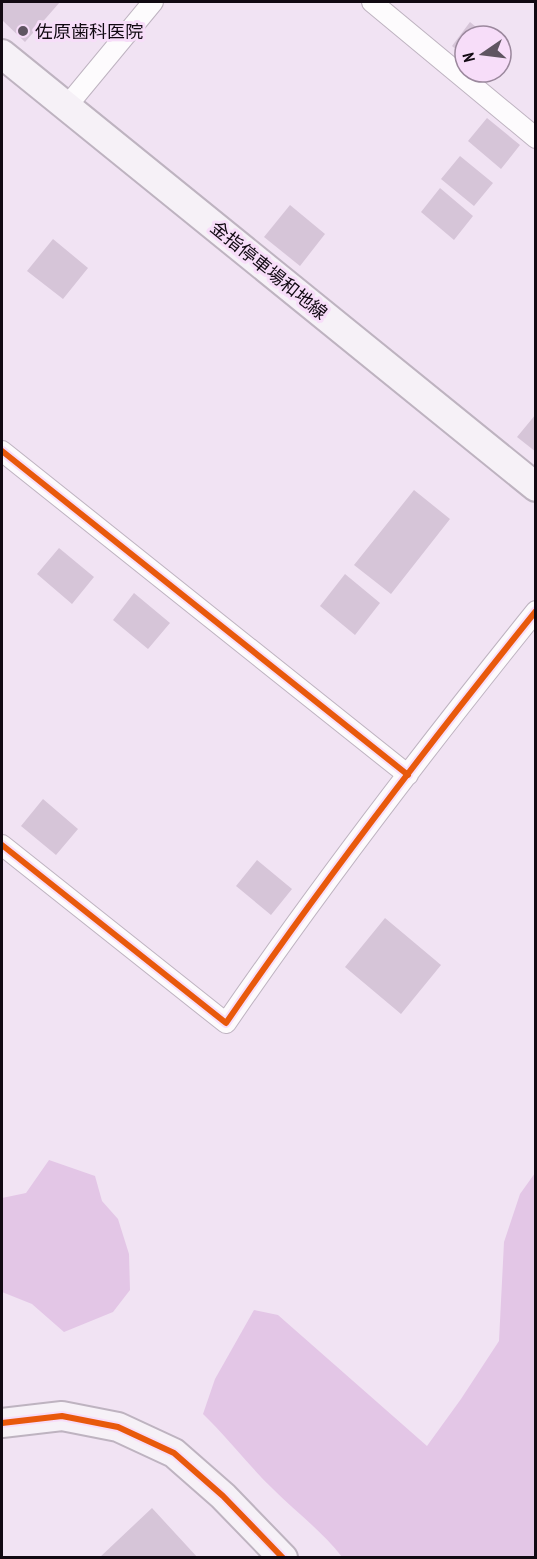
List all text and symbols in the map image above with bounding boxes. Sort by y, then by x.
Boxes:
place label: 佐原歯科医院 [35,20,143,43]
marker: 佐原歯科医院 [16,24,30,38]
north arrow [453,24,513,84]
text: N [458,51,479,64]
street label: 金指停車場和地線 [206,216,332,324]

